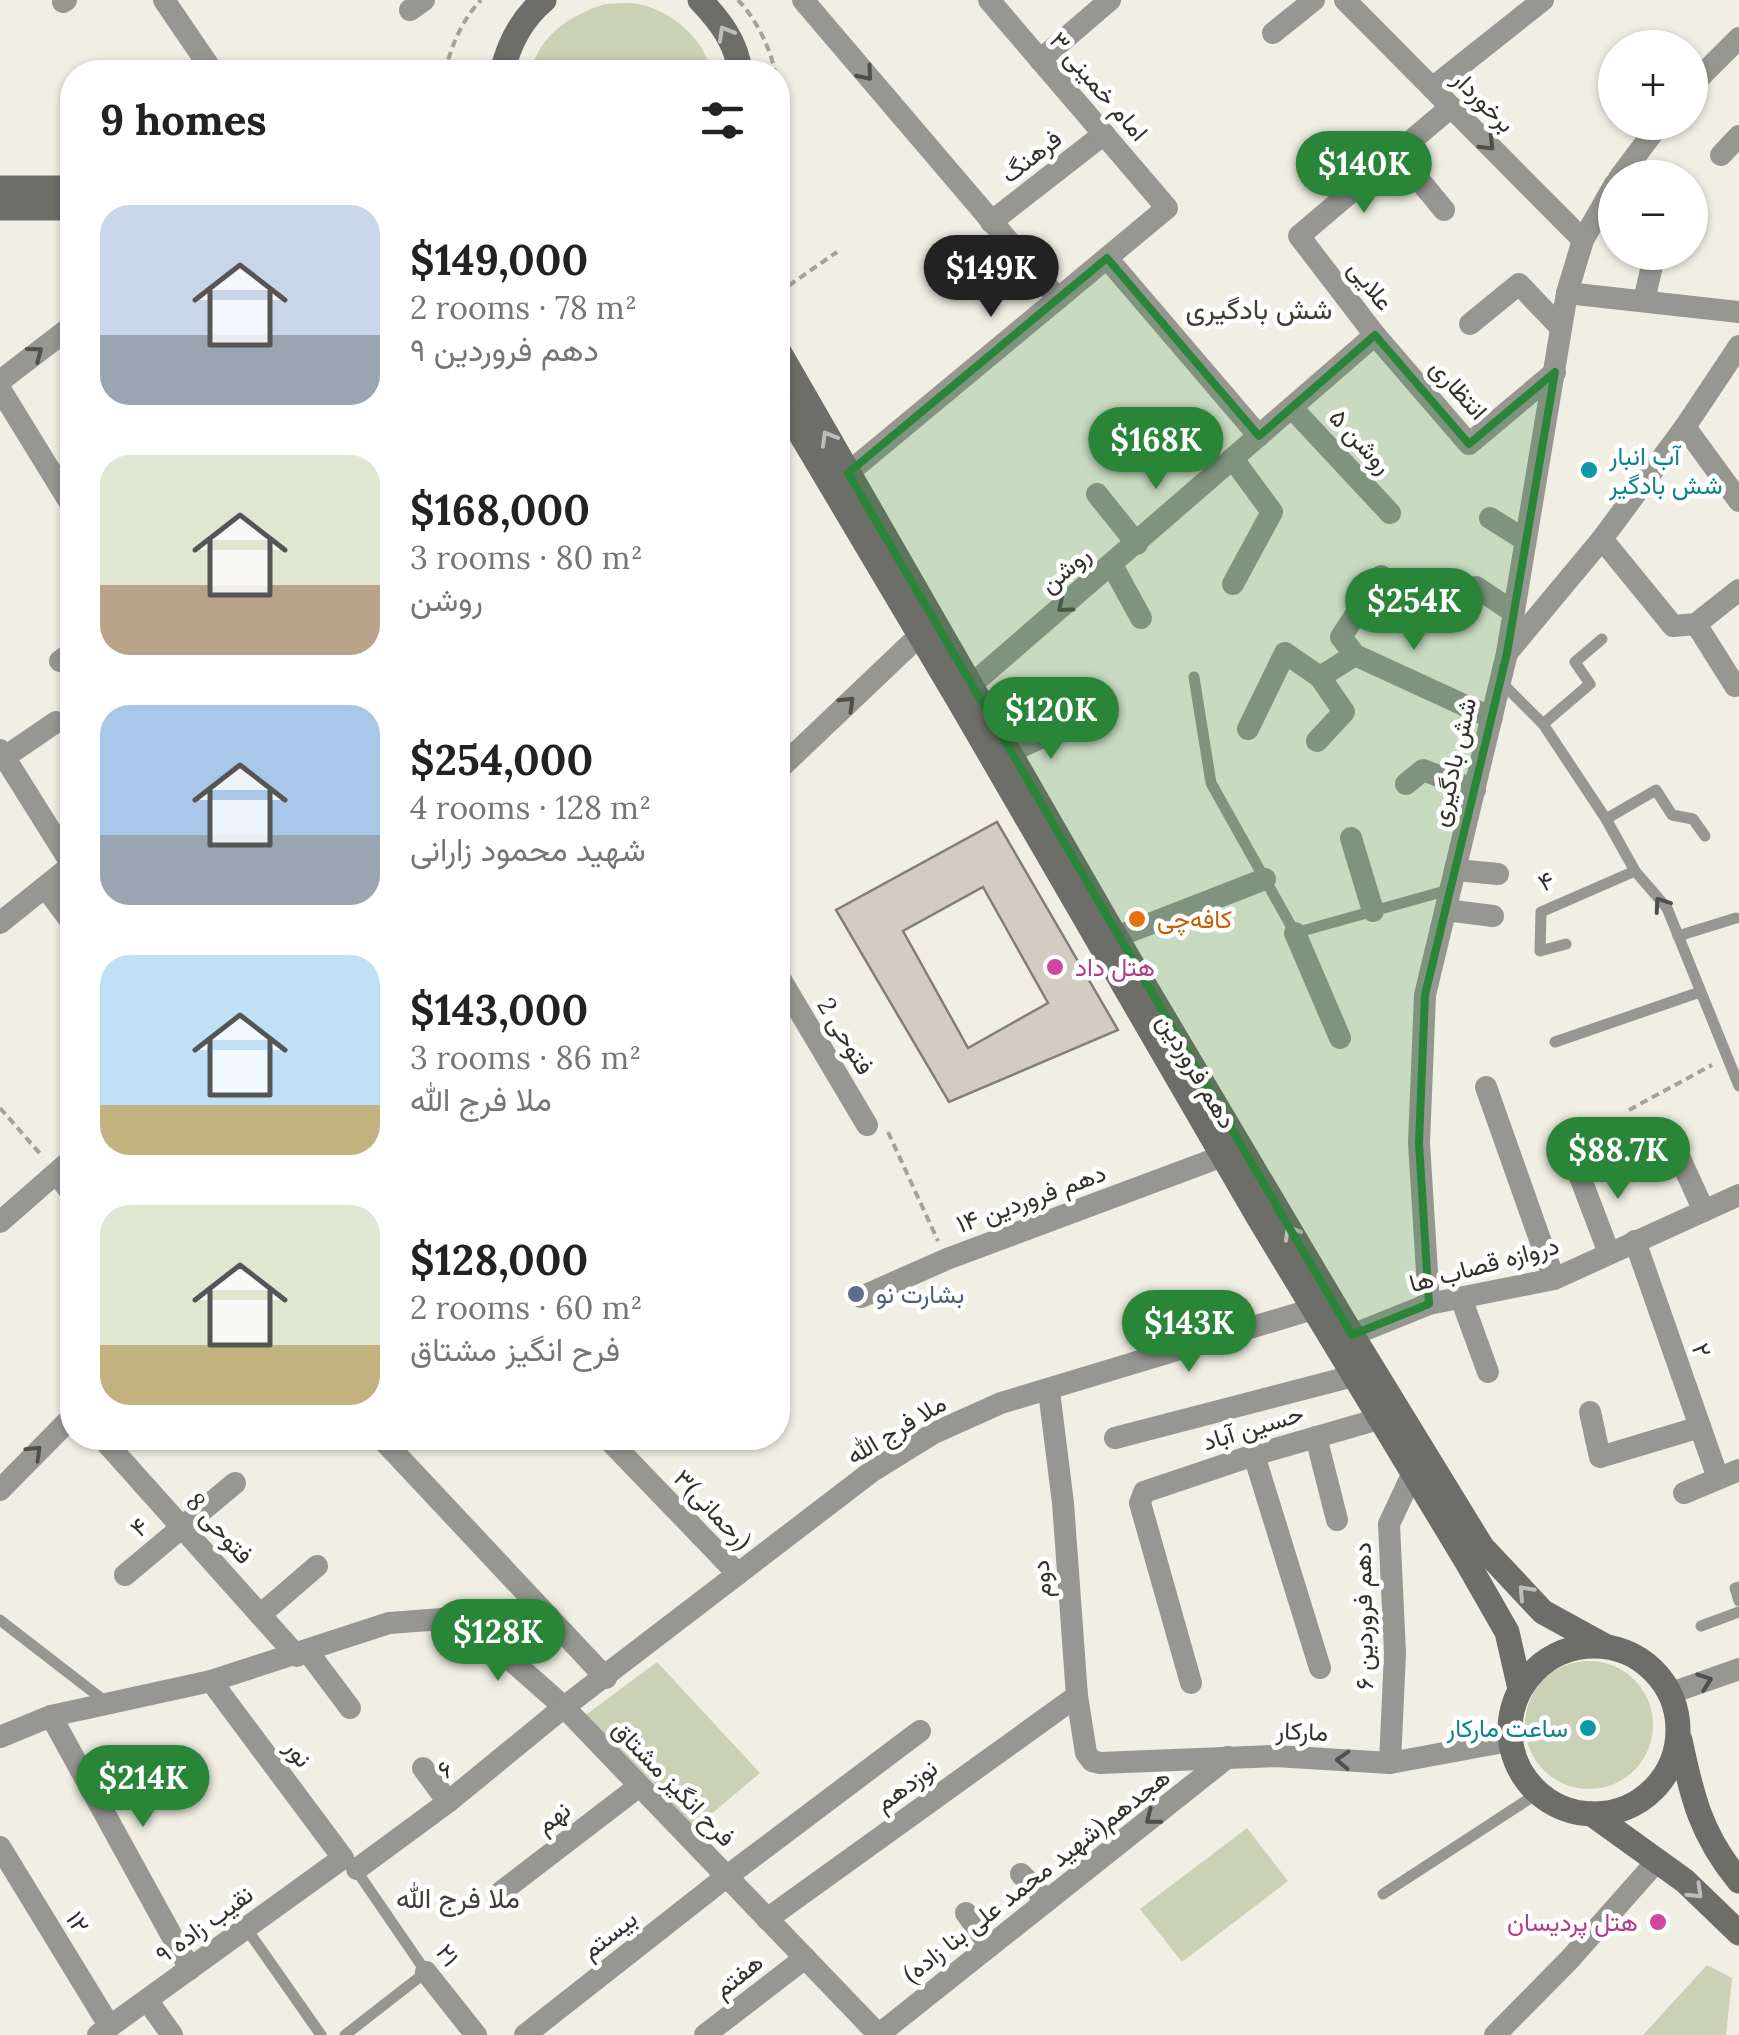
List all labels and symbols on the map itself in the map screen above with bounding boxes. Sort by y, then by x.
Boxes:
street label: امام خمینی ۳ [1042,25,1155,148]
one-way arrow [718,26,738,44]
street label: برخوردار [1445,62,1522,139]
one-way arrow [854,63,872,81]
street label: فرهنگ [994,122,1068,190]
pin: $140K [1294,131,1434,216]
one-way arrow [1476,132,1494,150]
pin: $149K [921,235,1061,320]
street label: علایی [1341,253,1401,317]
district label: شش بادگیری [1186,291,1332,327]
one-way arrow [25,348,43,365]
street label: انتظاری [1423,352,1495,426]
street label: روشن ۵ [1323,401,1399,481]
pin: $168K [1086,407,1226,492]
one-way arrow [820,430,840,448]
place label: آب انبار شش بادگیر [1608,440,1722,501]
marker: آب انبار شش بادگیر [1578,459,1600,481]
street label: روشن [1033,538,1097,600]
pin: $254K [1344,568,1484,653]
one-way arrow [1057,594,1075,612]
pin: $120K [981,677,1121,762]
street label: شش بادگیری [1423,695,1483,829]
one-way arrow [837,697,855,715]
street label: ۴ [1533,863,1559,899]
one-way arrow [1655,897,1673,915]
place label: کافه‌چی [1157,903,1232,936]
marker: کافه‌چی [1126,908,1148,930]
place label: هتل داد [1075,951,1155,983]
marker: هتل داد [1044,956,1066,978]
street label: فتوحی 2 [811,992,881,1080]
street label: دهم فروردین [1149,1008,1244,1135]
pin: $88.7K [1537,1117,1699,1202]
street label: دهم فروردین ۱۴ [952,1156,1111,1241]
one-way arrow [1284,1225,1304,1243]
street label: دروازه قصاب ها [1406,1229,1562,1299]
place label: بشارت نو [876,1278,964,1310]
marker: بشارت نو [845,1283,867,1305]
pin: $143K [1119,1290,1259,1375]
street label: ۲ [1685,1339,1719,1361]
street label: ملا فرج الله [840,1387,952,1472]
street label: حسین آباد [1199,1396,1307,1458]
one-way arrow [24,1446,42,1464]
street label: ۳(رحمانی) [667,1462,759,1556]
street label: فتوحی 8 [180,1486,260,1570]
street label: ۴ [123,1510,155,1544]
street label: دهم فروردین ۶ [1346,1542,1381,1690]
street label: دوم [1024,1559,1059,1599]
one-way arrow [1519,1585,1537,1604]
pin: $128K [428,1599,568,1684]
one-way arrow [1695,1672,1712,1693]
place label: ساعت مارکار [1446,1712,1568,1744]
street label: فرح انگیز مشتاق [605,1713,743,1854]
street label: مارکار [1274,1714,1329,1748]
marker: ساعت مارکار [1577,1717,1599,1739]
street label: نور [278,1732,320,1773]
pin: $214K [73,1745,213,1830]
one-way arrow [1335,1750,1351,1771]
street label: نوزدهم [868,1751,944,1819]
street label: ۶ [430,1753,460,1785]
street label: هجدهم(شهید محمد علی بنا زاده) [896,1761,1177,1990]
street label: نهم [529,1794,577,1841]
one-way arrow [1145,1806,1163,1824]
street label: نقیب زاده ۹ [149,1878,259,1970]
district label: ملا فرج الله [396,1880,520,1917]
one-way arrow [1684,1880,1702,1898]
street label: بیستم [575,1902,644,1967]
street label: ۱۲ [59,1905,97,1939]
place label: هتل پردیسان [1507,1906,1638,1939]
marker: هتل پردیسان [1647,1911,1669,1933]
street label: ۲۱ [429,1937,467,1973]
street label: هفتم [707,1946,770,2005]

